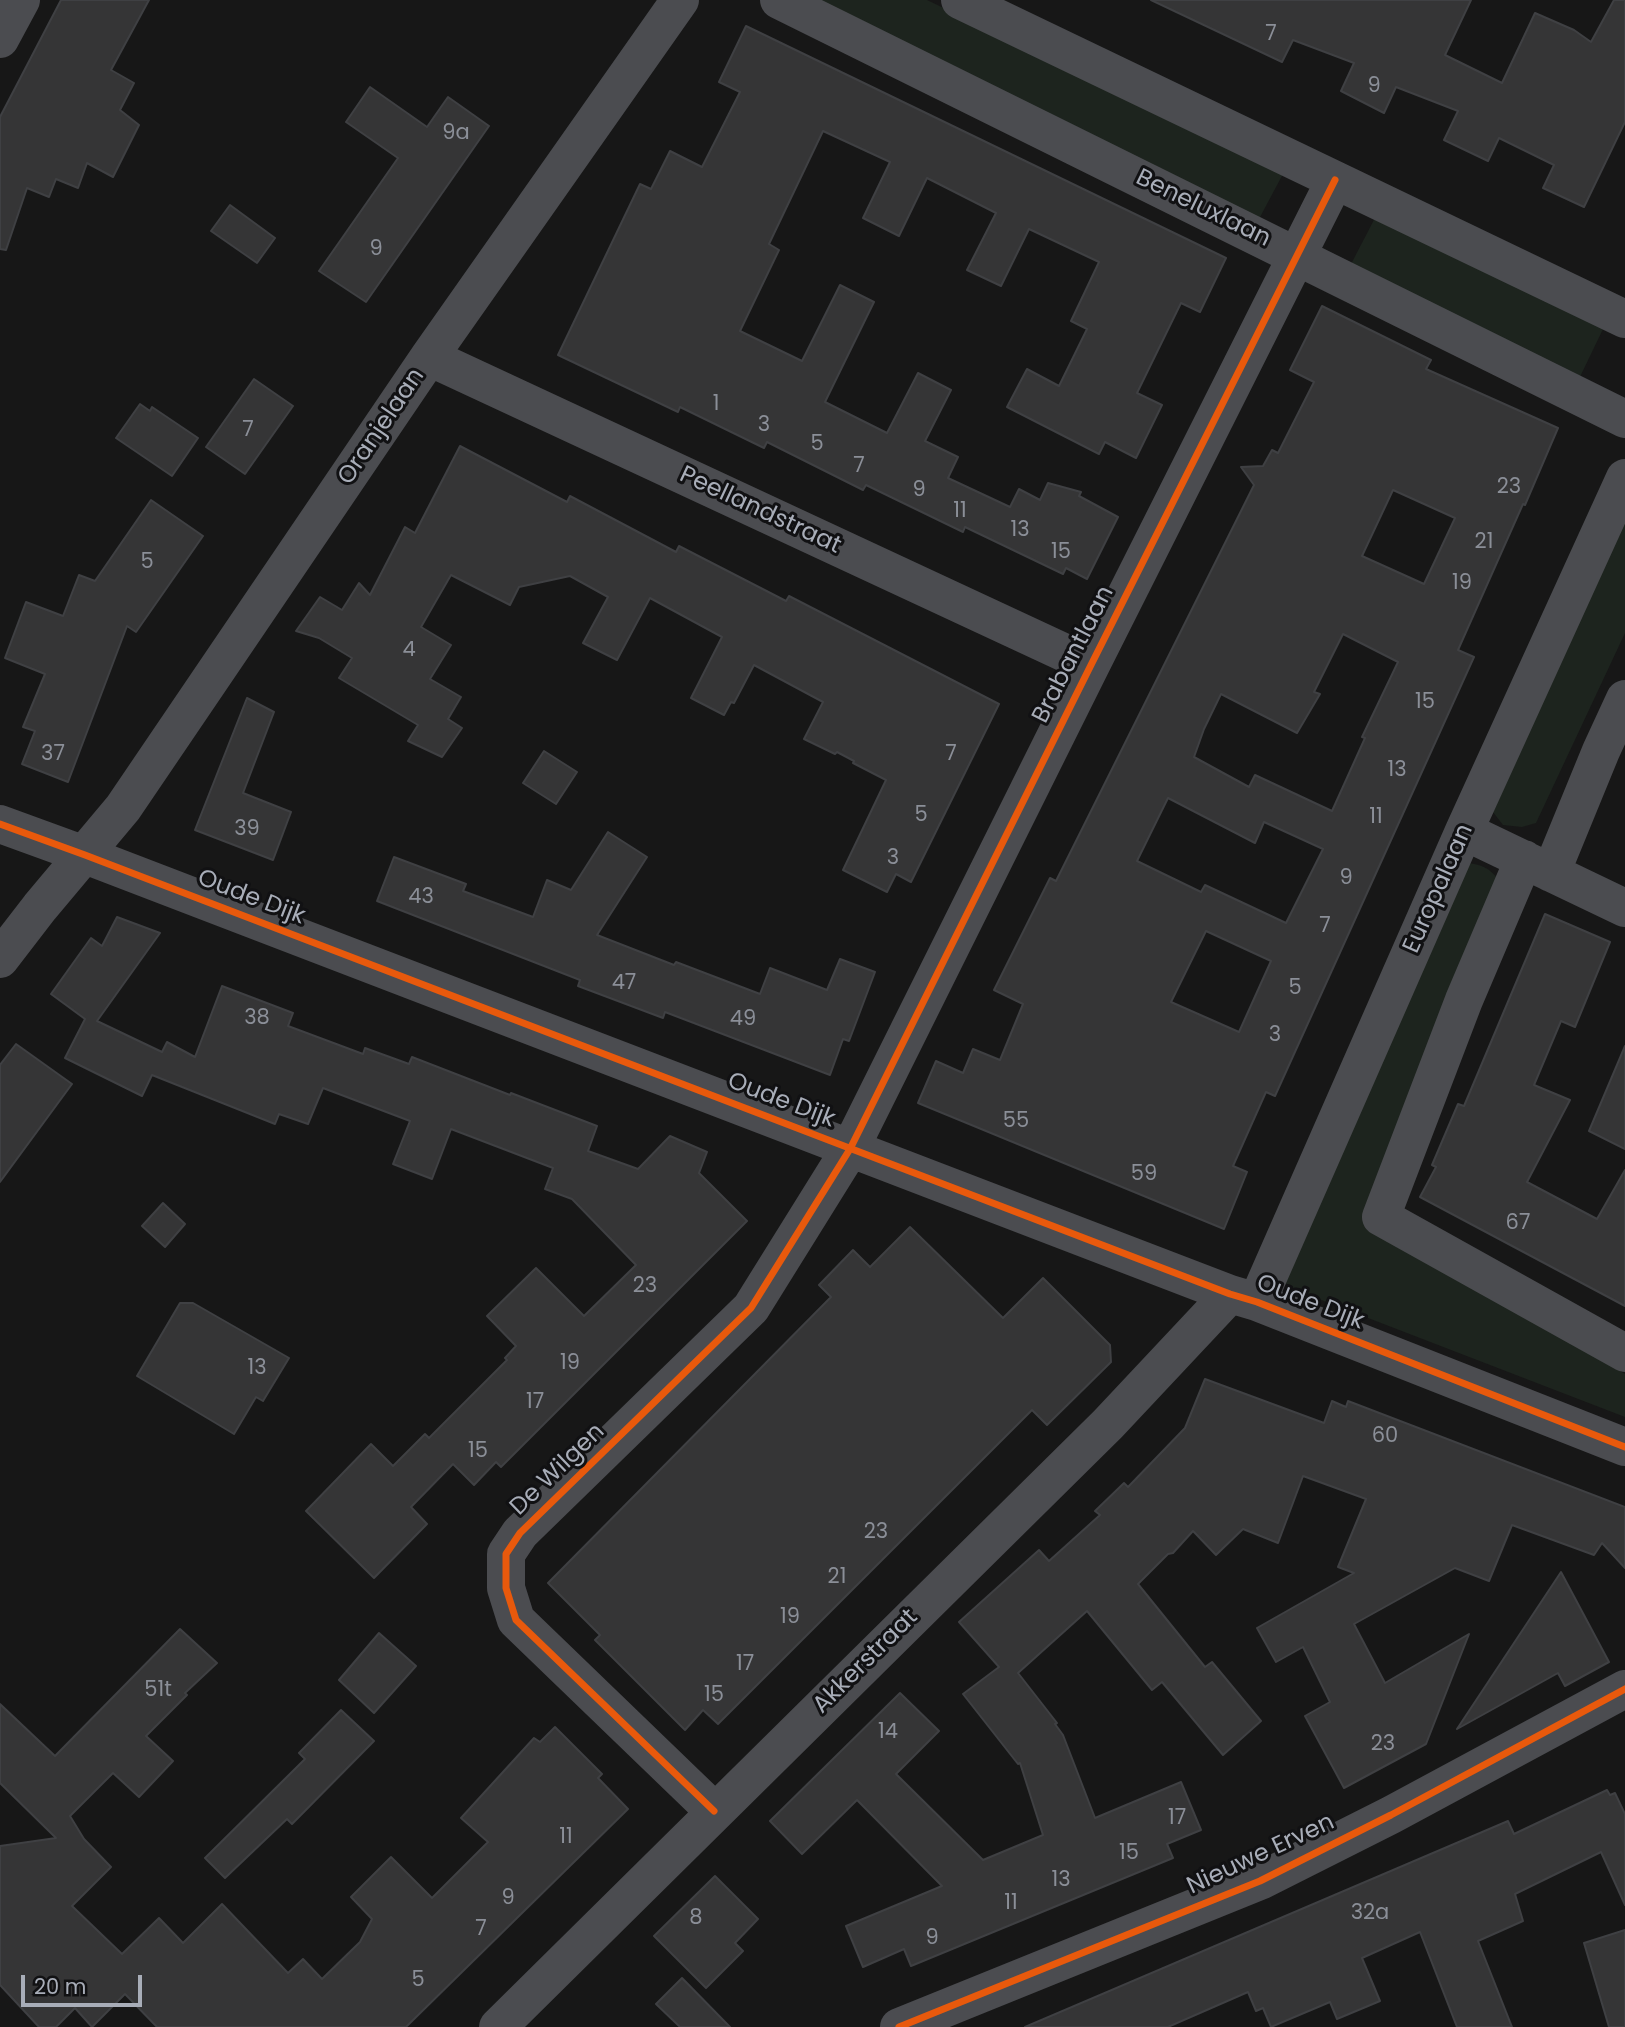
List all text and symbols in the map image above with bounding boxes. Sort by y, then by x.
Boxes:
house number: 7 [1265,22,1277,48]
house number: 9 [1367,74,1381,100]
house number: 9a [442,121,470,147]
street label: Beneluxlaan [1131,164,1275,254]
house number: 9 [369,237,383,263]
street label: Oranjelaan [333,363,431,491]
house number: 1 [713,392,719,418]
house number: 3 [758,413,770,439]
house number: 7 [242,418,254,444]
house number: 5 [810,432,824,458]
house number: 7 [853,454,865,480]
street label: Peellandstraat [675,461,845,561]
house number: 23 [1497,475,1521,501]
house number: 9 [912,478,926,504]
house number: 11 [953,499,967,525]
house number: 13 [1010,518,1030,544]
house number: 21 [1475,530,1493,556]
house number: 15 [1051,540,1071,566]
house number: 5 [140,550,154,576]
house number: 19 [1452,571,1472,597]
street label: Brabantlaan [1027,582,1121,728]
house number: 4 [402,638,416,664]
house number: 15 [1415,690,1435,716]
house number: 37 [41,742,65,768]
house number: 7 [945,742,957,768]
house number: 13 [1387,758,1407,784]
house number: 5 [914,803,928,829]
house number: 11 [1369,805,1383,831]
house number: 39 [234,817,260,843]
street label: Europalaan [1398,820,1480,958]
house number: 3 [887,846,899,872]
street label: Oude Dijk [193,864,309,932]
house number: 9 [1339,866,1353,892]
house number: 43 [408,885,434,911]
house number: 7 [1319,914,1331,940]
house number: 47 [612,971,636,997]
house number: 5 [1288,976,1302,1002]
house number: 38 [244,1006,270,1032]
house number: 49 [730,1007,756,1033]
house number: 3 [1269,1023,1281,1049]
street label: Oude Dijk [723,1067,839,1135]
house number: 55 [1003,1109,1029,1135]
house number: 59 [1131,1162,1157,1188]
house number: 67 [1506,1211,1530,1237]
street label: Oude Dijk [1252,1269,1368,1337]
house number: 23 [633,1274,657,1300]
house number: 19 [560,1351,580,1377]
house number: 13 [247,1356,267,1382]
house number: 17 [526,1390,544,1416]
street label: De Wilgen [505,1418,611,1522]
house number: 60 [1372,1424,1398,1450]
house number: 15 [468,1439,488,1465]
house number: 23 [864,1520,888,1546]
house number: 21 [828,1565,846,1591]
street label: Akkerstraat [808,1604,924,1720]
house number: 19 [780,1605,800,1631]
house number: 17 [736,1652,754,1678]
house number: 51t [144,1678,172,1704]
house number: 15 [704,1683,724,1709]
house number: 14 [878,1720,898,1746]
house number: 23 [1371,1732,1395,1758]
house number: 17 [1168,1806,1186,1832]
street label: Nieuwe Erven [1183,1808,1339,1902]
house number: 11 [559,1825,573,1851]
house number: 15 [1119,1841,1139,1867]
house number: 13 [1051,1868,1071,1894]
house number: 9 [501,1886,515,1912]
house number: 11 [1004,1891,1018,1917]
house number: 32a [1351,1901,1389,1927]
house number: 8 [689,1906,703,1932]
house number: 7 [475,1917,487,1943]
house number: 9 [925,1926,939,1952]
scale bar [24,1960,145,2004]
house number: 5 [411,1968,425,1994]
text: 20 m [34,1972,87,2001]

